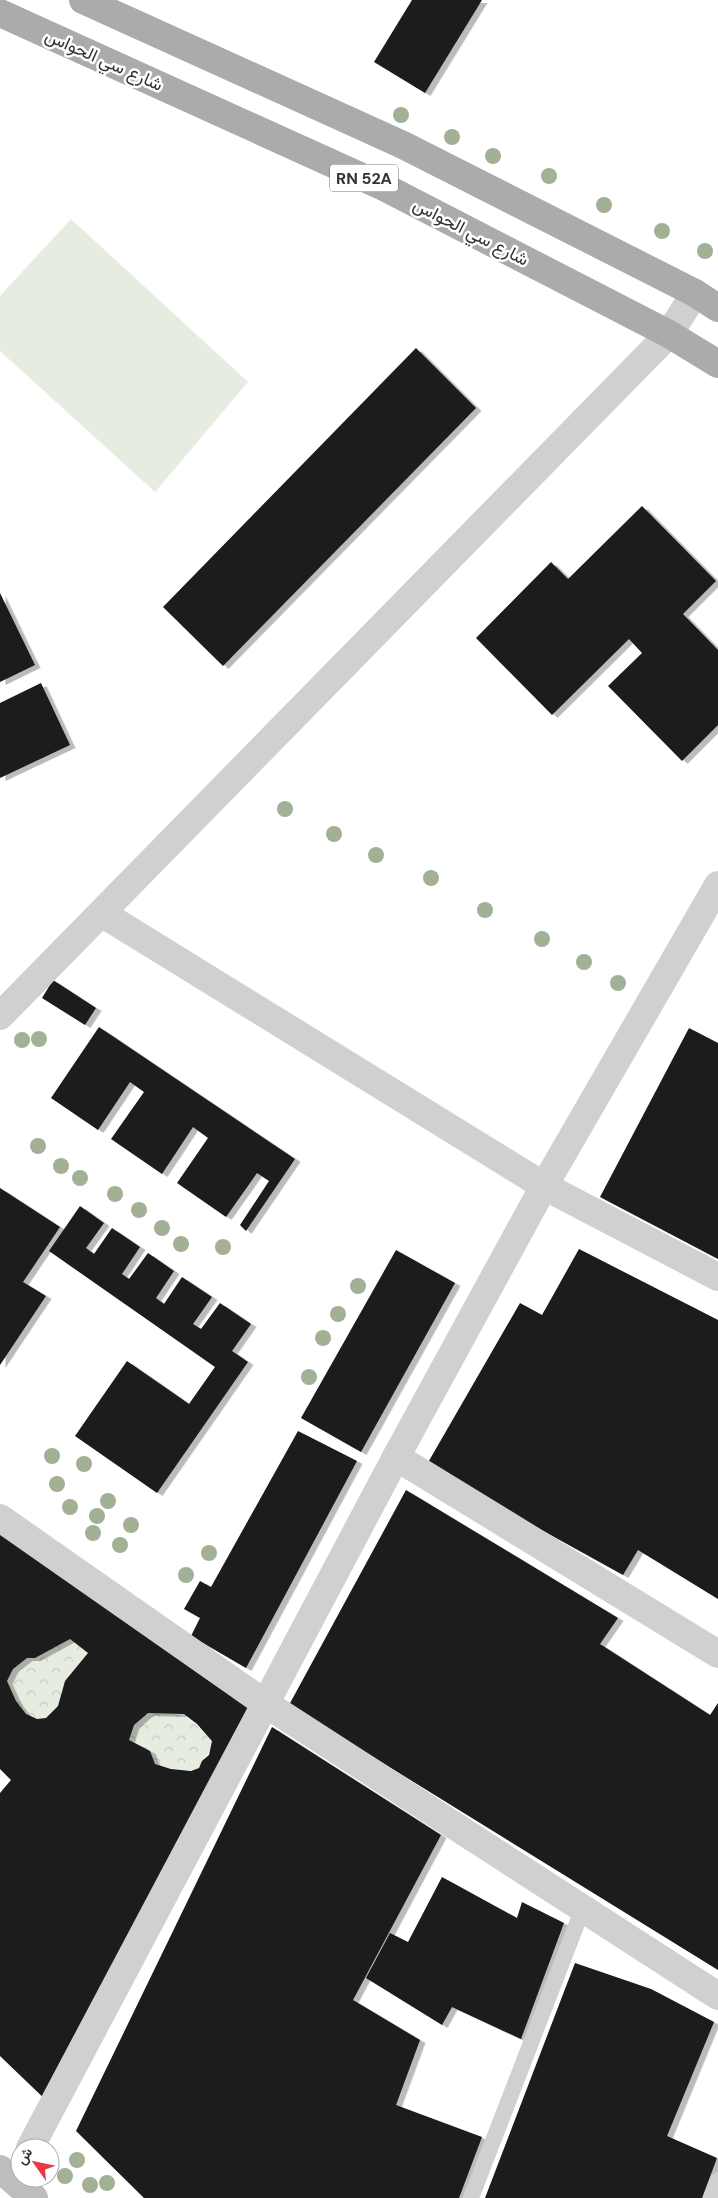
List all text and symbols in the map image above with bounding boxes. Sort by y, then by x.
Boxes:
street label: شارع سي الحواس [40,23,167,99]
road number: RN 52A [330,164,398,192]
street label: شارع سي الحواس [408,193,533,274]
north arrow [10,2138,60,2188]
text: ش [12,2144,36,2168]

